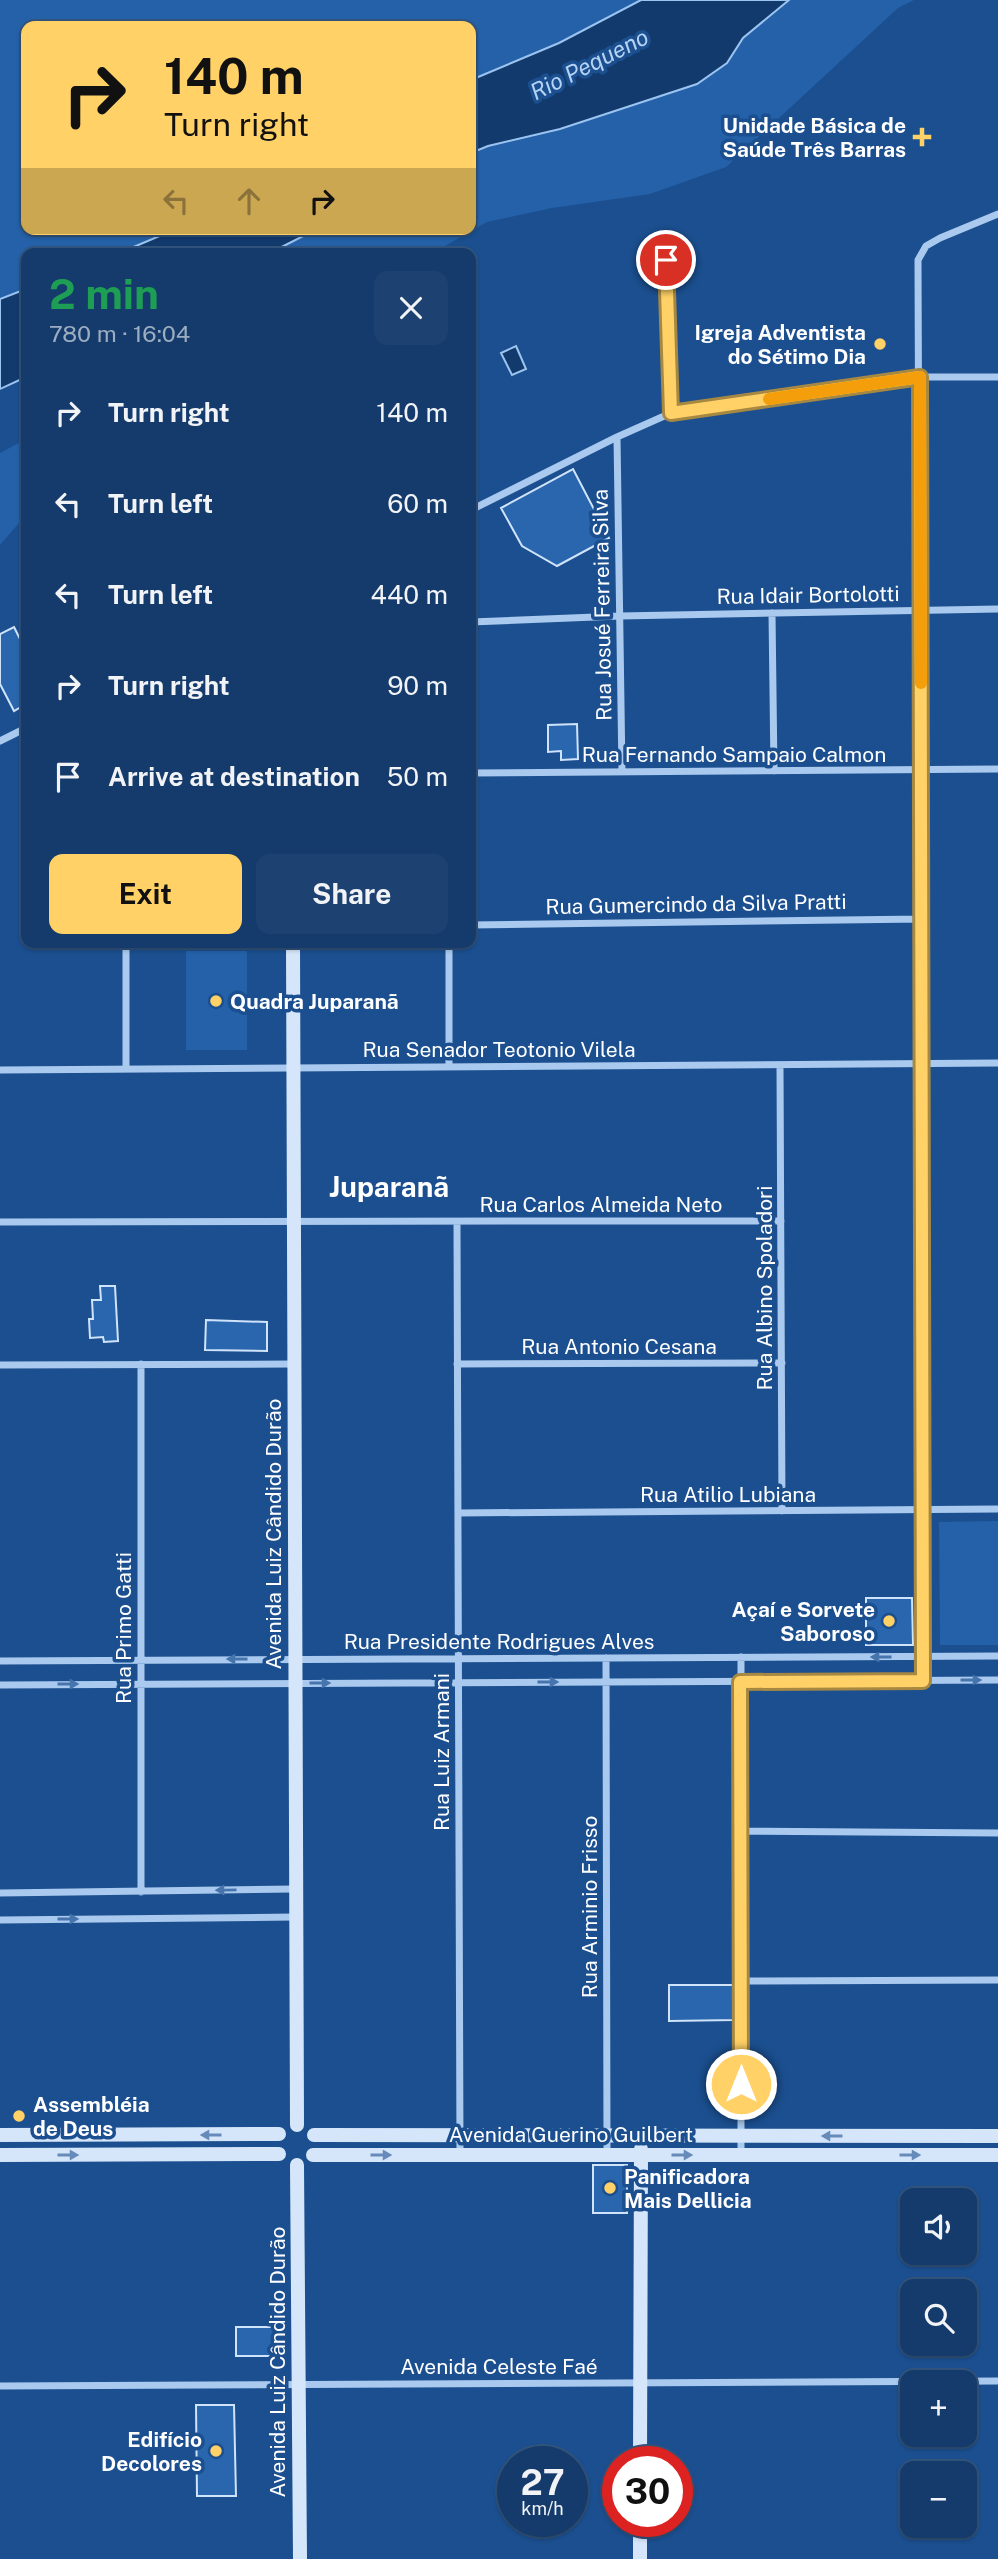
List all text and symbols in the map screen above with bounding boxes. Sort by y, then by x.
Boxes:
water label: Rio Pequeno [525,23,653,105]
text: 140 m [164,47,304,105]
icon: right [49,49,140,140]
text: Turn right [164,106,309,143]
place label: Unidade Básica de Saúde Três Barras [723,113,906,162]
marker: Unidade Básica de Saúde Três Barras [912,127,932,147]
icon: left [157,182,195,220]
icon: ahead [230,182,268,220]
icon: right [303,182,341,220]
pin [636,230,696,290]
icon: arrive [647,241,685,279]
text: 2 min [49,269,159,318]
button: close [374,271,448,345]
text: 780 m · 16:04 [49,320,190,347]
place label: Igreja Adventista do Sétimo Dia [695,320,866,369]
marker: Igreja Adventista do Sétimo Dia [872,336,888,352]
icon: right [49,394,87,432]
text: Turn right [108,397,230,428]
text: 140 m [376,397,448,428]
icon: left [49,485,87,523]
text: Turn left [108,488,213,519]
text: 60 m [387,488,448,519]
street label: Rua Josué Ferreira Silva [587,489,617,721]
icon: left [49,576,87,614]
text: Turn left [108,579,213,610]
text: 440 m [371,579,448,610]
street label: Rua Idair Bortolotti [716,581,900,609]
icon: right [49,667,87,705]
text: Turn right [108,670,230,701]
text: 90 m [387,670,448,701]
street label: Rua Fernando Sampaio Calmon [582,742,886,767]
icon: arrive [49,758,87,796]
text: Arrive at destination [108,761,360,792]
text: 50 m [387,761,448,792]
button: Exit [49,854,242,934]
button: Share [256,854,448,934]
street label: Rua Gumercindo da Silva Pratti [545,889,847,919]
place label: Quadra Juparanã [230,989,399,1014]
marker: Quadra Juparanã [208,993,224,1009]
street label: Rua Senador Teotonio Vilela [362,1037,636,1062]
district label: Juparanã [329,1170,449,1203]
street label: Rua Albino Spoladori [752,1185,777,1391]
street label: Rua Carlos Almeida Neto [480,1192,722,1217]
street label: Rua Antonio Cesana [521,1334,717,1359]
street label: Avenida Luiz Cândido Durão [261,1399,286,1669]
street label: Rua Atilio Lubiana [640,1482,816,1507]
street label: Rua Primo Gatti [111,1552,136,1704]
place label: Açaí e Sorvete Saboroso [732,1597,875,1646]
marker: Açaí e Sorvete Saboroso [881,1613,897,1629]
street label: Rua Presidente Rodrigues Alves [344,1629,654,1654]
one-way arrow [870,1651,892,1662]
one-way arrow [226,1654,248,1665]
street label: Rua Luiz Armani [429,1673,454,1831]
one-way arrow [960,1674,982,1686]
one-way arrow [537,1676,559,1688]
one-way arrow [309,1677,331,1689]
one-way arrow [57,1678,79,1690]
street label: Rua Arminio Frisso [577,1816,602,1998]
one-way arrow [215,1884,237,1896]
one-way arrow [57,1913,79,1925]
position arrow [704,2047,778,2121]
place label: Assembléia de Deus [33,2092,150,2141]
marker: Assembléia de Deus [11,2108,27,2124]
street label: Avenida Guerino Guilbert [449,2122,693,2147]
one-way arrow [200,2129,222,2141]
one-way arrow [821,2130,843,2142]
one-way arrow [57,2149,79,2161]
one-way arrow [370,2149,392,2161]
one-way arrow [671,2149,693,2161]
one-way arrow [899,2149,921,2161]
place label: Panificadora Mais Dellicia [624,2164,752,2213]
marker: Panificadora Mais Dellicia [602,2180,618,2196]
map controls [900,2188,977,2538]
button: sound [900,2188,977,2265]
street label: Avenida Luiz Cândido Durão [265,2227,290,2497]
button: search [900,2279,977,2356]
street label: Avenida Celeste Faé [400,2354,598,2379]
button: + [900,2370,977,2447]
place label: Edifício Decolores [101,2427,202,2476]
marker: Edifício Decolores [208,2443,224,2459]
speed limit sign: 30 [602,2446,693,2537]
button: − [900,2461,977,2538]
text: 27 [520,2462,565,2503]
text: km/h [521,2498,564,2519]

